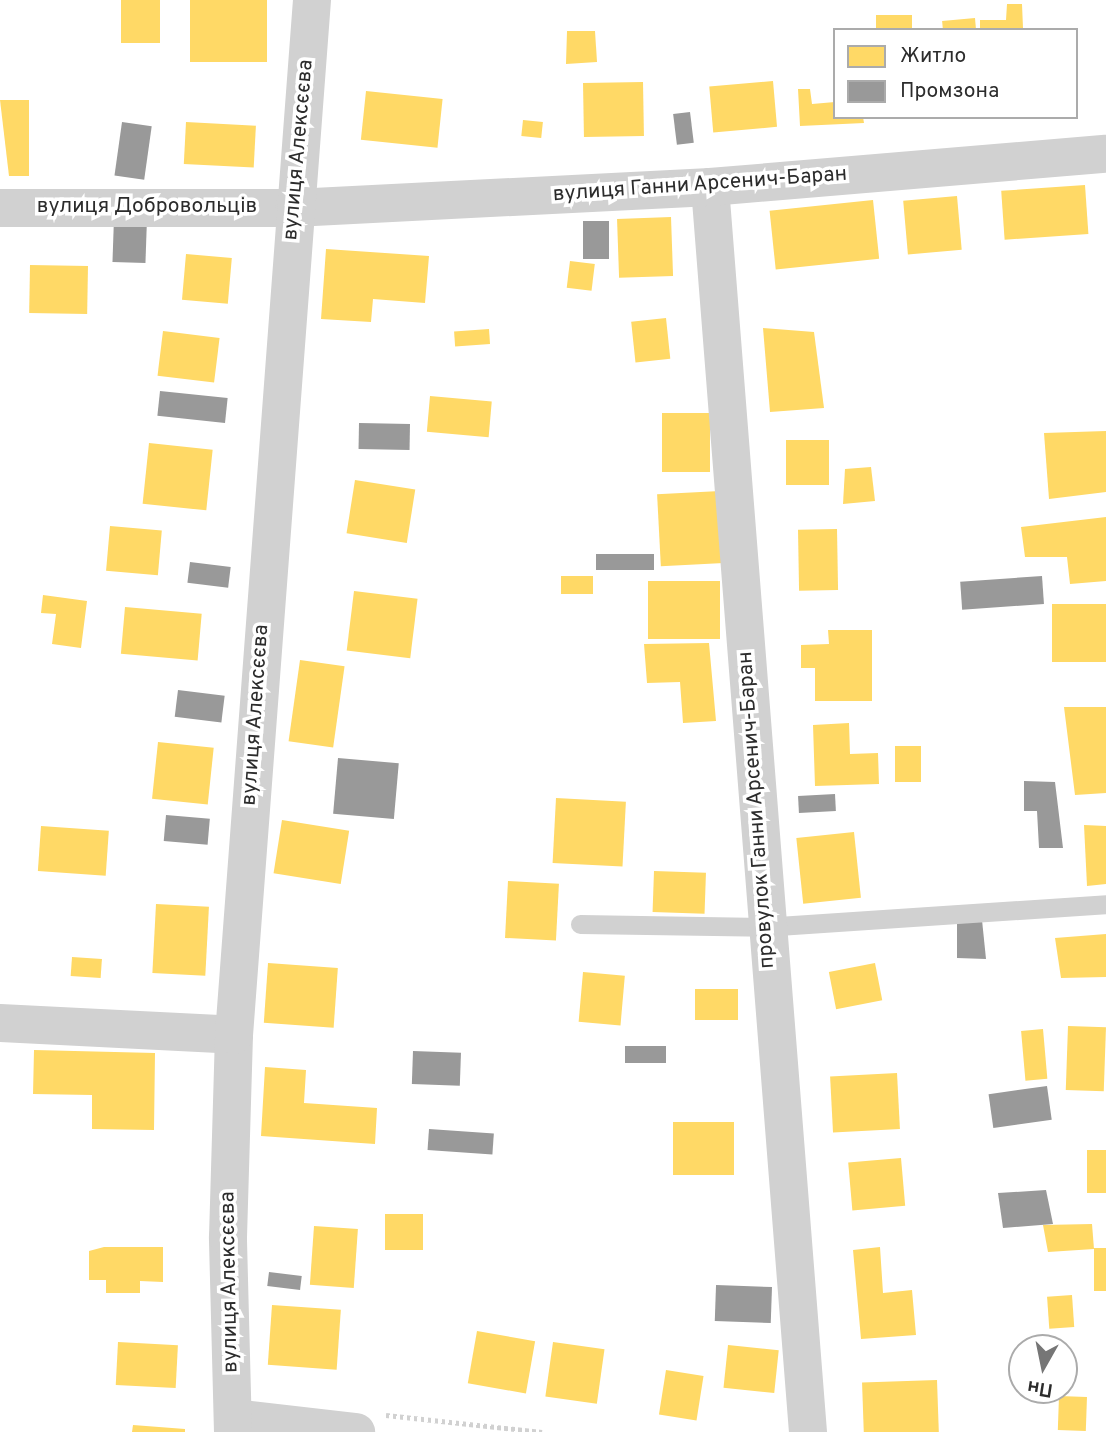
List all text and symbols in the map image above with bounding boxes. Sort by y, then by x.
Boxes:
legend [833,28,1078,119]
text: Житло [900,43,966,70]
street label: вулиця Алексєєва [279,58,319,242]
text: Промзона [900,78,999,105]
street label: вулиця Ганни Арсенич-Баран [552,162,848,208]
street label: вулиця Добровольців [37,194,257,220]
street label: вулиця Алексєєва [237,623,275,807]
street label: провулок Ганни Арсенич-Баран [733,650,781,970]
street label: вулиця Алексєєва [216,1191,244,1373]
north arrow [1008,1334,1078,1404]
text: Пн [1025,1374,1055,1402]

